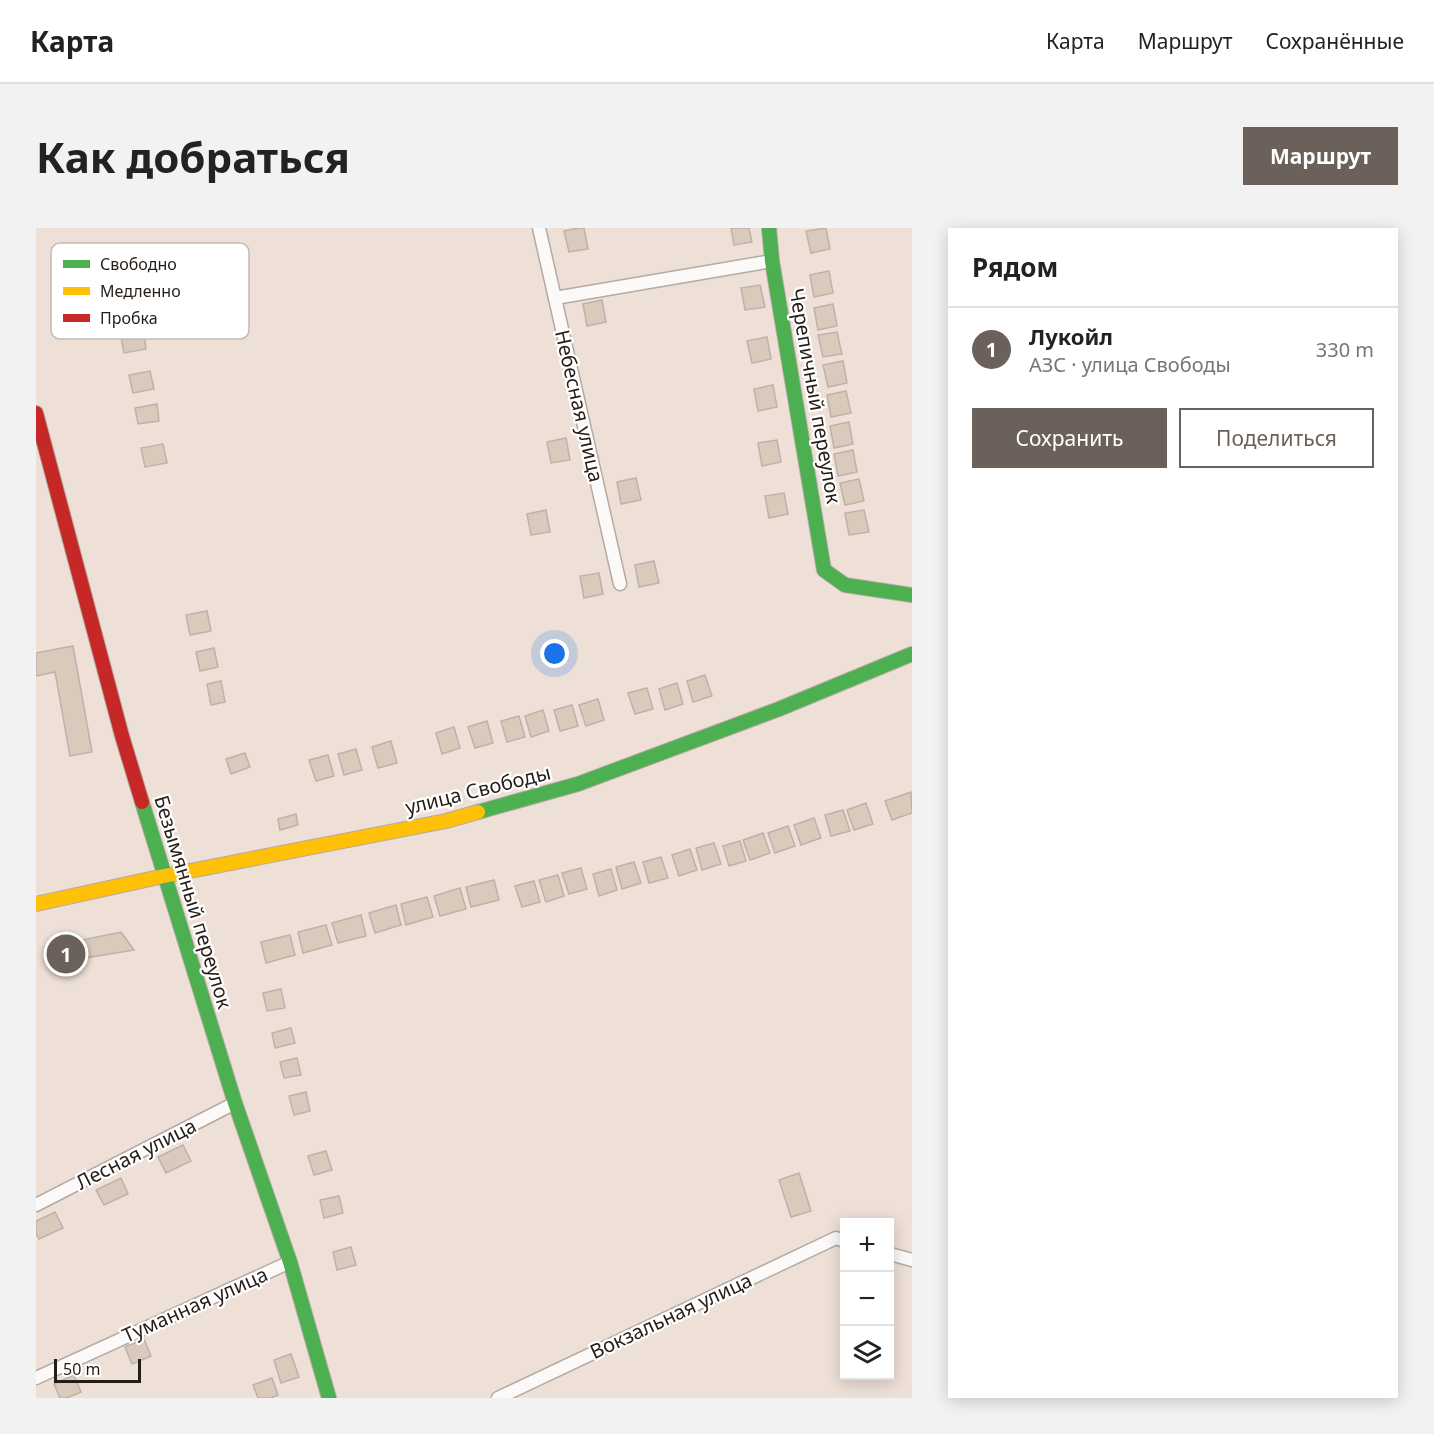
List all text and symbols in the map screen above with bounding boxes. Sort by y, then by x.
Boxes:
text: Карта [30,22,114,60]
text: Карта [1046,27,1105,55]
text: Маршрут [1138,27,1233,55]
text: Сохранённые [1266,27,1404,55]
button: Маршрут [1243,127,1398,185]
text: Как добраться [36,128,350,185]
legend [51,243,249,339]
text: Рядом [972,249,1058,285]
text: Свободно [100,253,177,275]
text: Медленно [100,280,181,302]
street label: Черепичный переулок [783,286,848,506]
text: Пробка [100,307,158,329]
text: Лукойл [1029,321,1113,351]
street label: Небесная улица [549,327,610,485]
text: 1 [986,336,997,363]
text: 330 m [1316,336,1374,363]
text: АЗС · улица Свободы [1029,351,1231,378]
button: Сохранить [972,408,1167,468]
button: Поделиться [1179,408,1374,468]
your location [540,639,569,668]
street label: улица Свободы [402,758,553,821]
street label: Безымянный переулок [148,792,239,1012]
pin: 1 [46,932,86,976]
street label: Лесная улица [71,1112,201,1195]
map controls [840,1218,894,1380]
button: + [840,1218,894,1272]
street label: Туманная улица [118,1260,272,1349]
street label: Вокзальная улица [585,1266,756,1365]
button: − [840,1272,894,1326]
button: layers [840,1326,894,1380]
scale bar [54,1356,141,1384]
text: 50 m [63,1358,100,1380]

